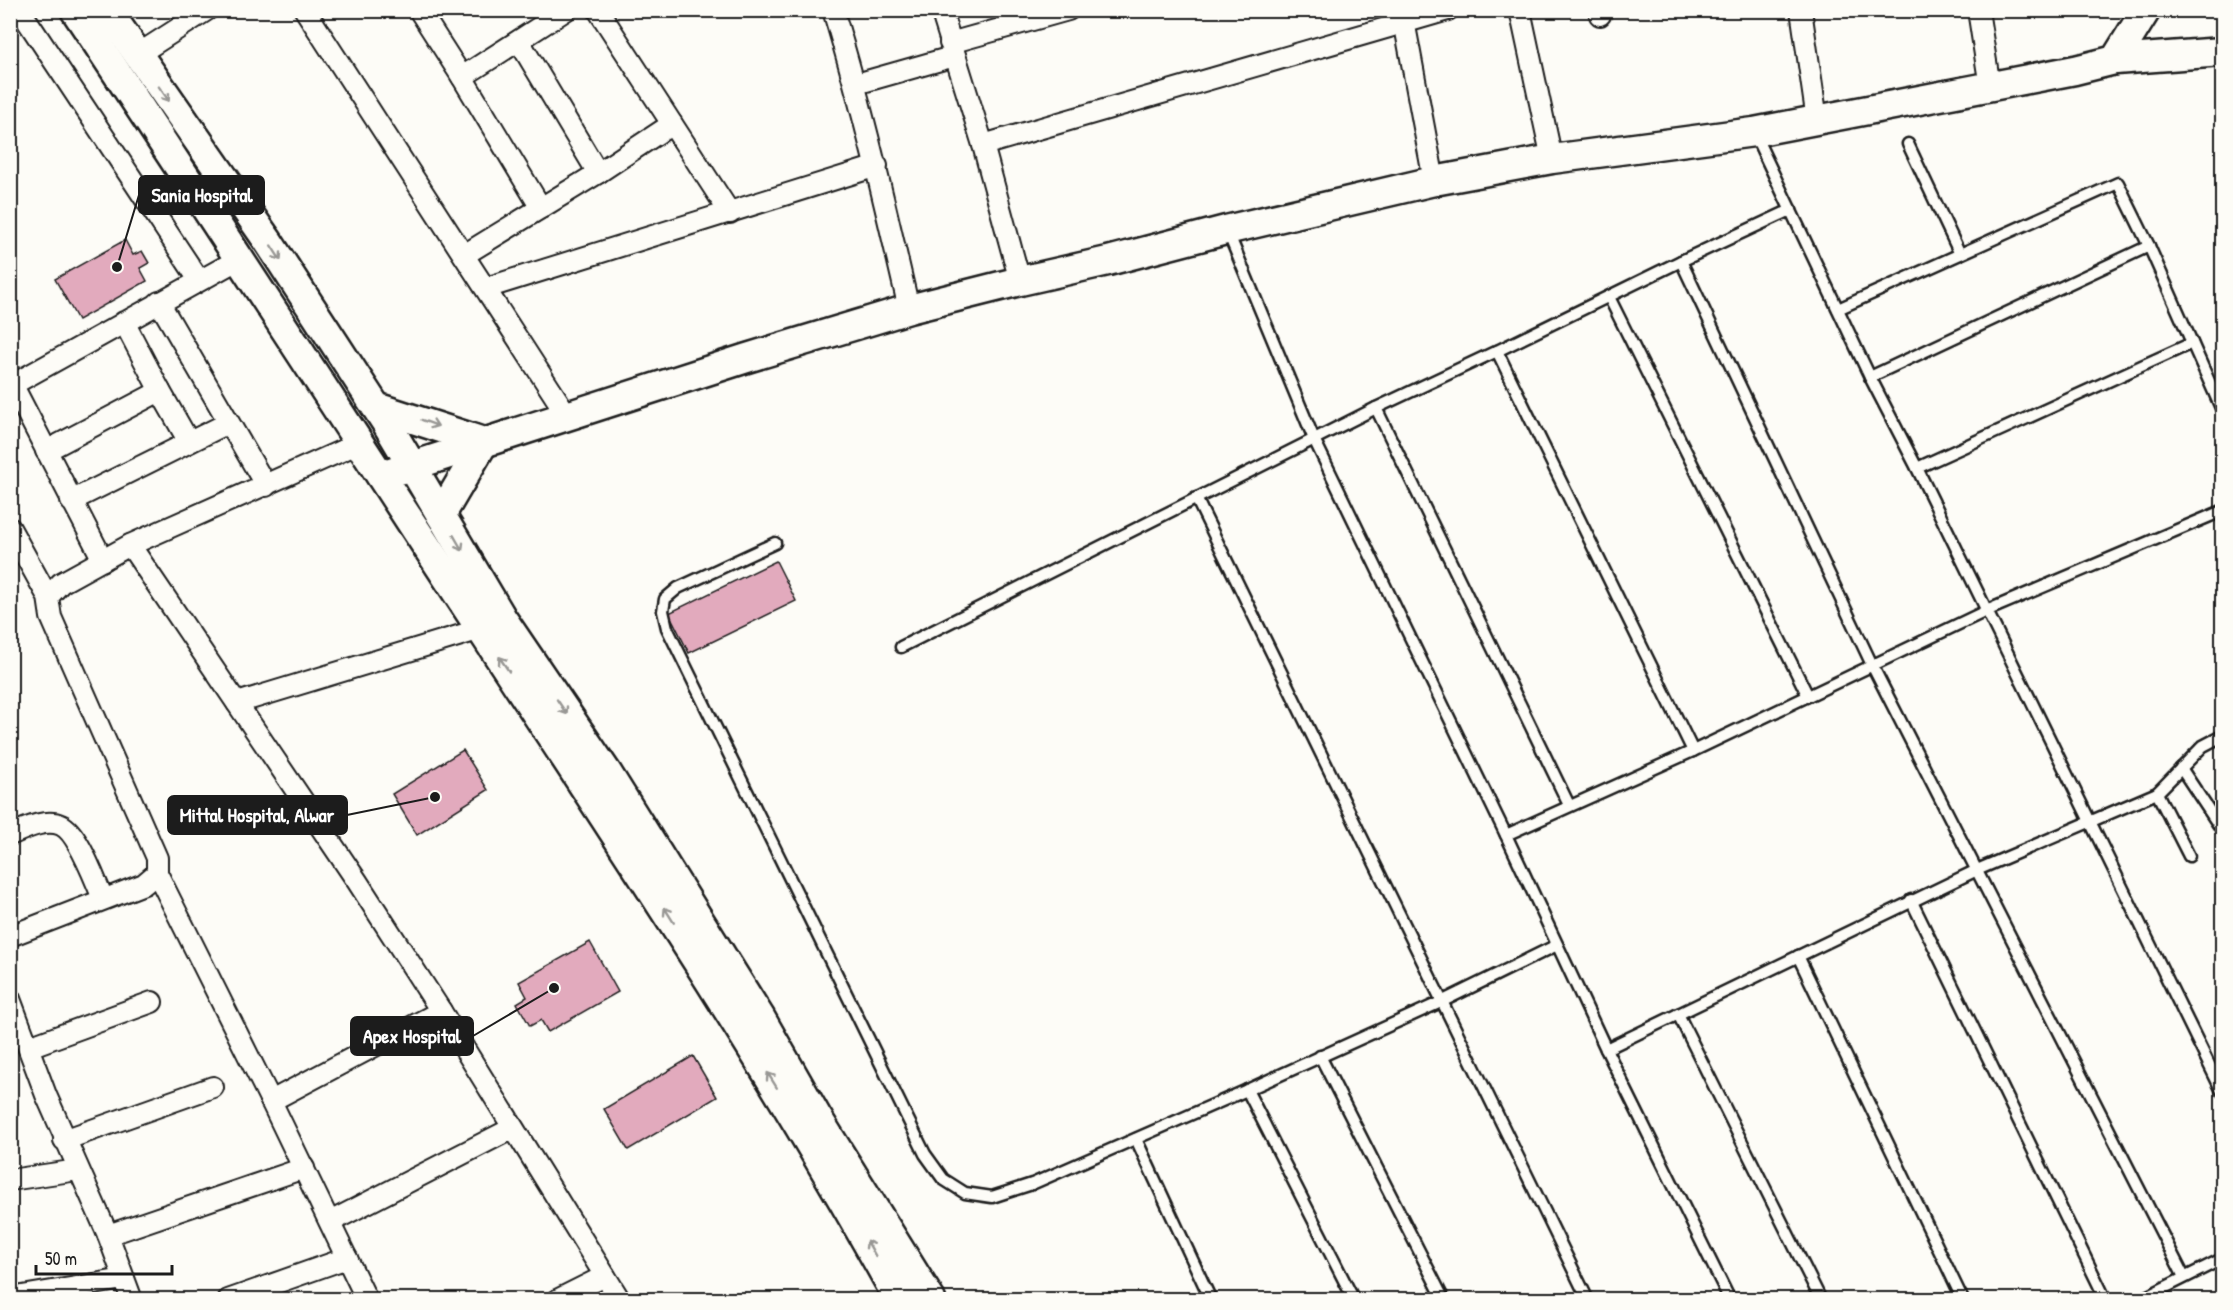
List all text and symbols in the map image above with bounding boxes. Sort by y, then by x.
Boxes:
one-way arrow [157,85,170,101]
callout: Sania Hospital [139,176,264,214]
text: Sania Hospital [151,181,253,209]
one-way arrow [270,244,282,261]
one-way arrow [420,419,439,430]
one-way arrow [452,534,464,551]
one-way arrow [498,656,510,673]
one-way arrow [556,698,568,715]
callout: Mittal Hospital, Alwar [168,796,347,834]
text: Mittal Hospital, Alwar [180,801,335,829]
one-way arrow [663,907,675,924]
callout: Apex Hospital [351,1017,473,1055]
text: Apex Hospital [363,1022,462,1050]
one-way arrow [765,1072,778,1089]
scale bar [36,1238,172,1276]
one-way arrow [865,1240,877,1257]
text: 50 m [45,1246,77,1271]

